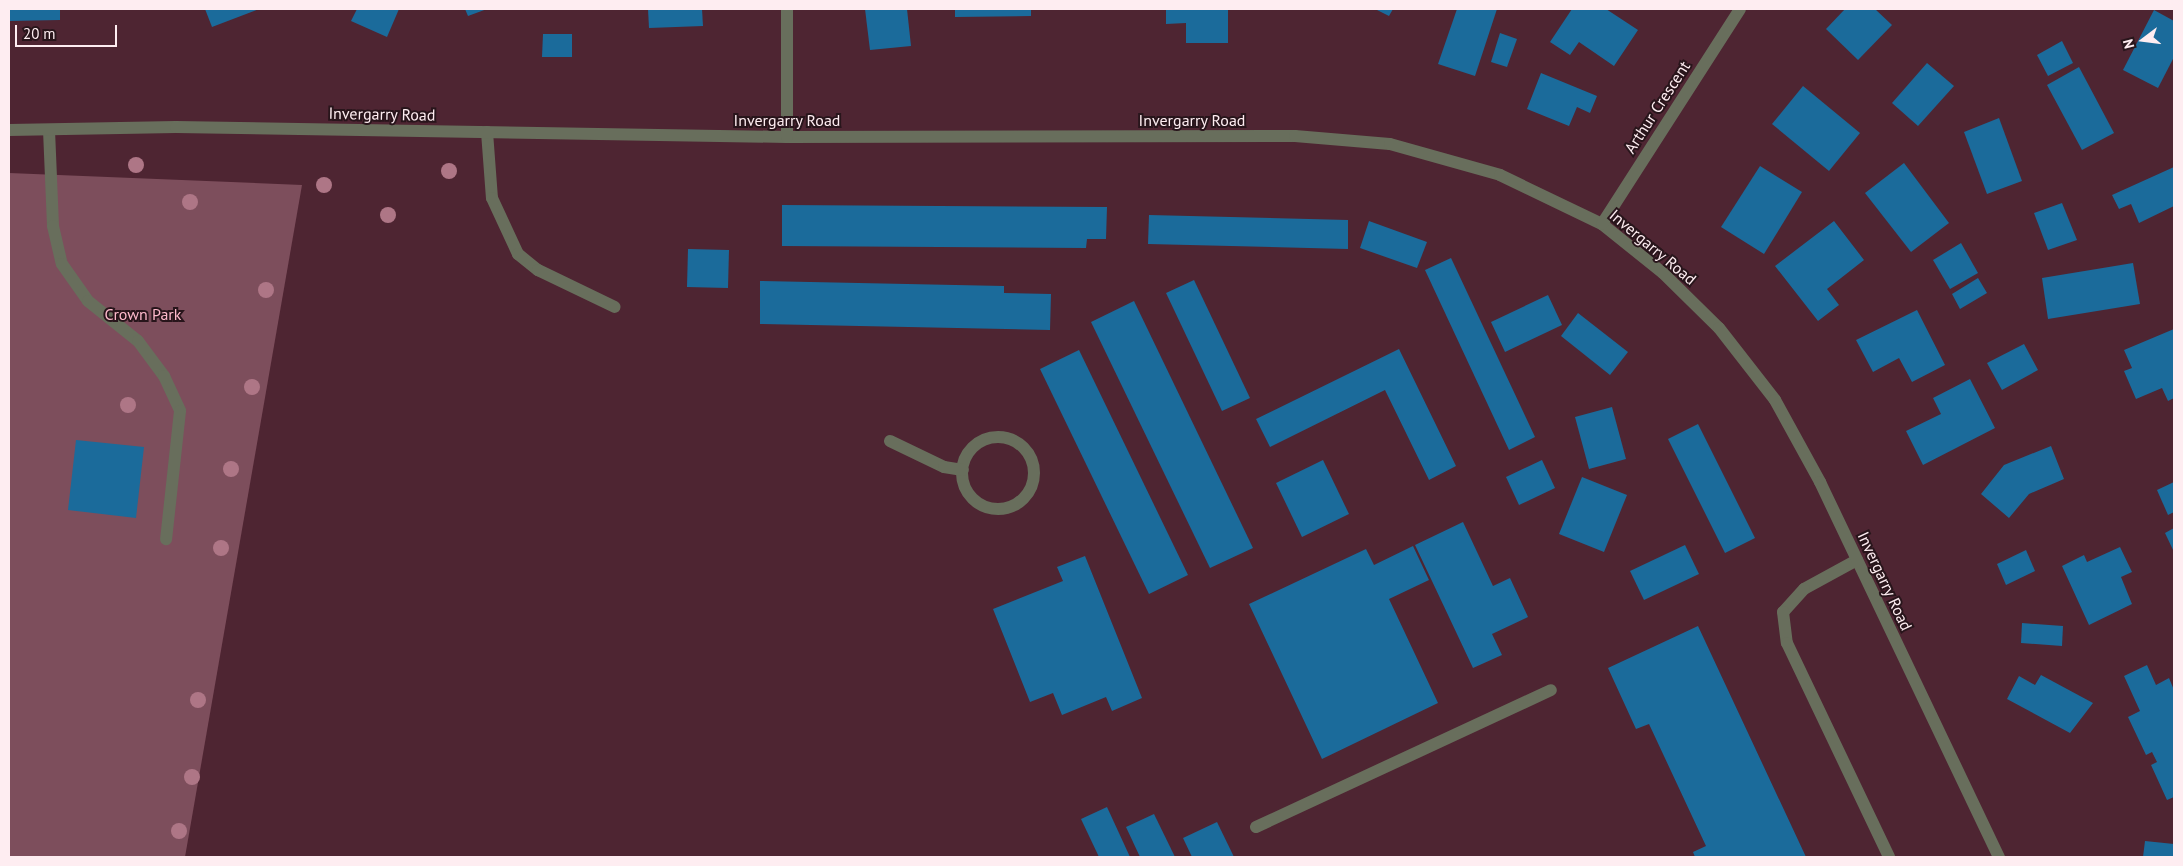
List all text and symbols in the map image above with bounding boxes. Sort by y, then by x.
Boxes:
scale bar [18,15,120,47]
north arrow [2118,15,2168,65]
text: 20 m [23,24,56,43]
text: N [2119,37,2138,51]
street label: Arthur Crescent [1620,57,1694,157]
street label: Invergarry Road [328,103,436,125]
street label: Invergarry Road [733,110,841,130]
street label: Invergarry Road [1138,110,1246,130]
street label: Invergarry Road [1606,205,1700,289]
park label: Crown Park [105,304,181,324]
street label: Invergarry Road [1854,528,1916,634]

